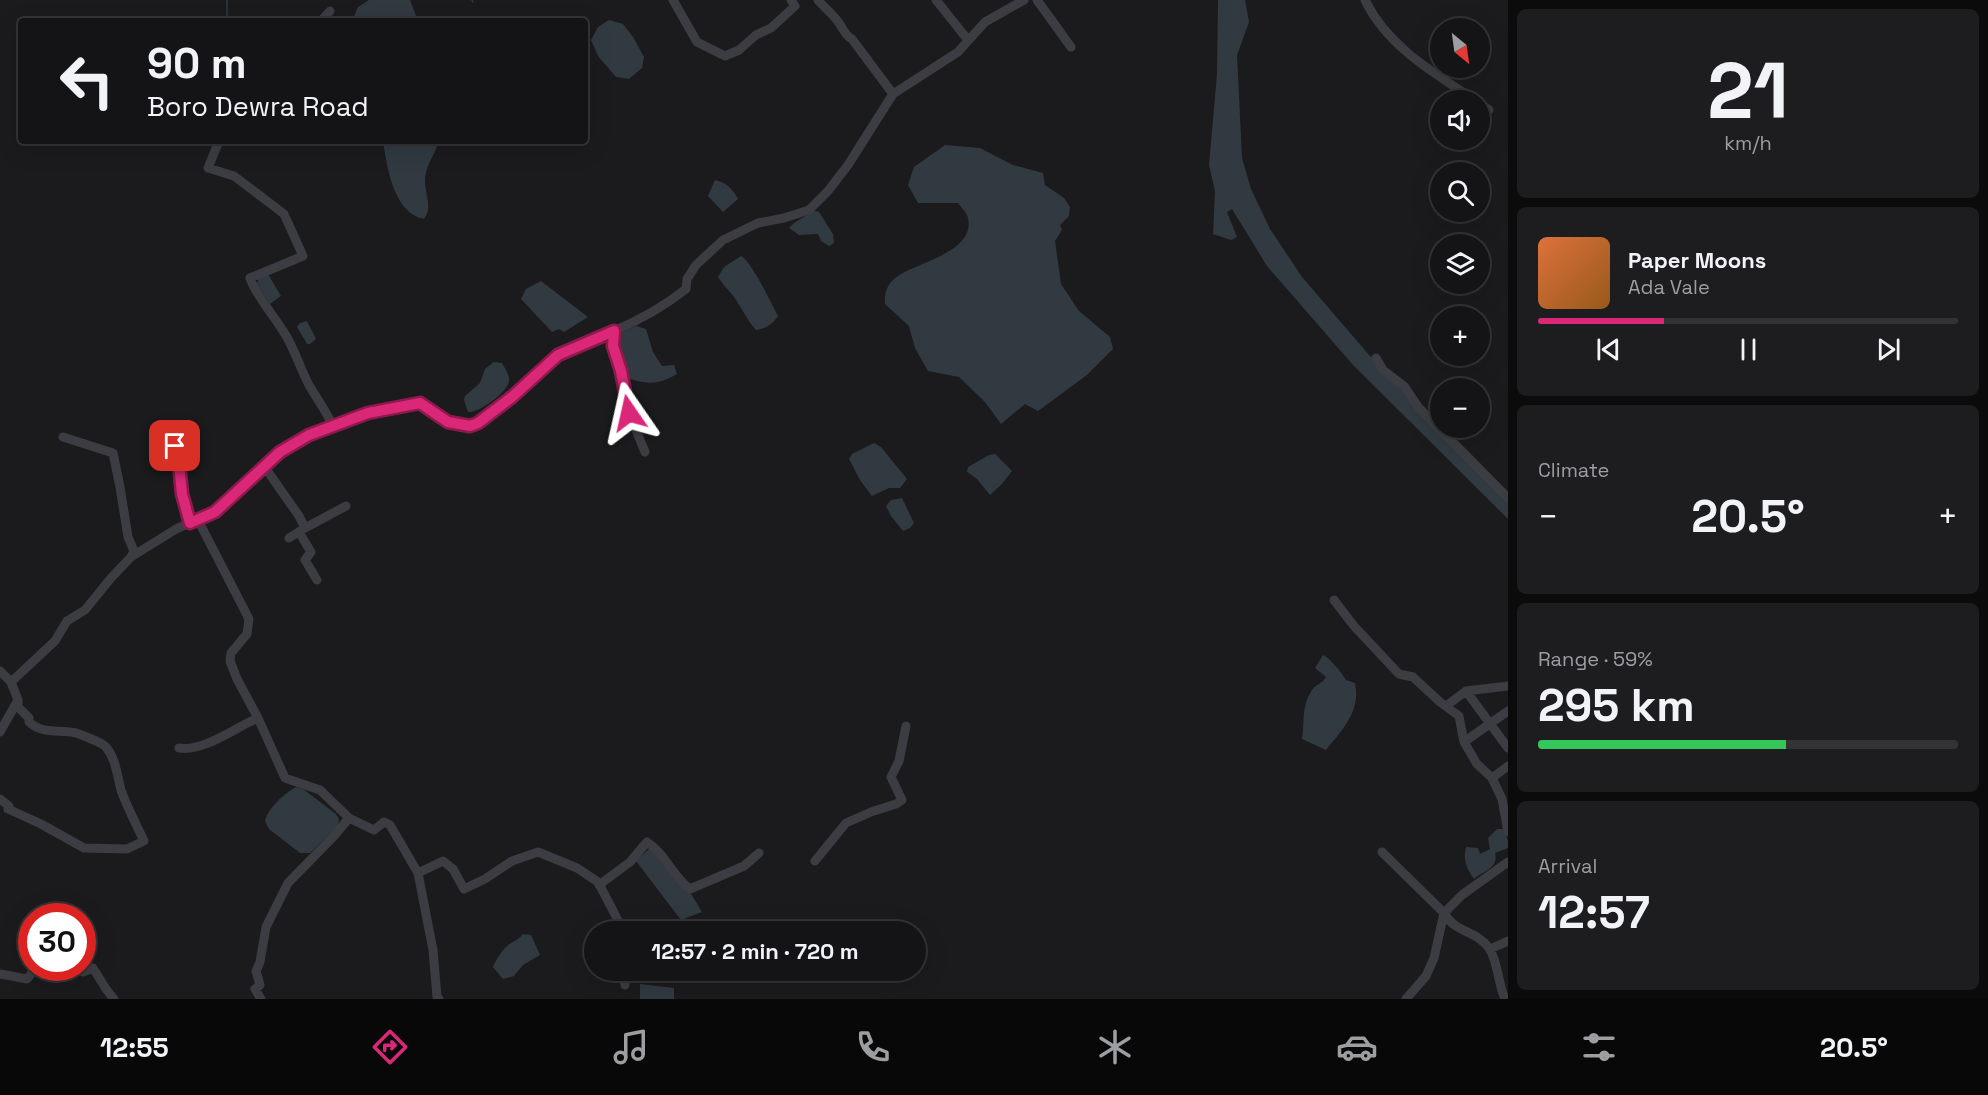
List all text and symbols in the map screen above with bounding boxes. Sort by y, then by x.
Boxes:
north arrow [1430,18,1490,78]
map controls [1430,18,1490,438]
text: 90 m [147,37,247,90]
text: 21 [1707,41,1789,141]
icon: left [48,42,126,120]
text: Boro Dewra Road [147,89,369,124]
button: sound [1430,90,1490,150]
text: km/h [1724,130,1772,156]
button: search [1430,162,1490,222]
button: layers [1430,234,1490,294]
text: Paper Moons [1628,246,1766,274]
text: Ada Vale [1628,274,1710,300]
button: + [1430,306,1490,366]
icon: previous [1592,333,1625,366]
icon: pause [1732,333,1765,366]
icon: next [1872,333,1905,366]
button: − [1430,378,1490,438]
position arrow [597,381,661,445]
pin [149,420,200,471]
icon: arrive [158,429,191,462]
text: Climate [1538,457,1609,483]
text: 20.5° [1691,488,1805,545]
text: − [1538,496,1558,538]
text: + [1938,496,1958,538]
text: Range · 59% [1538,646,1653,672]
text: 295 km [1538,677,1695,734]
text: Arrival [1538,853,1597,879]
text: 12:57 [1538,884,1650,941]
speed limit sign: 30 [18,903,96,981]
text: 12:57 · 2 min · 720 m [651,937,859,965]
icon: directions [369,1026,411,1068]
icon: music [610,1026,652,1068]
icon: phone [852,1026,894,1068]
icon: climate [1094,1026,1136,1068]
icon: car [1336,1026,1378,1068]
icon: filters [1578,1026,1620,1068]
text: 12:55 [100,1030,169,1065]
text: 20.5° [1820,1030,1888,1065]

